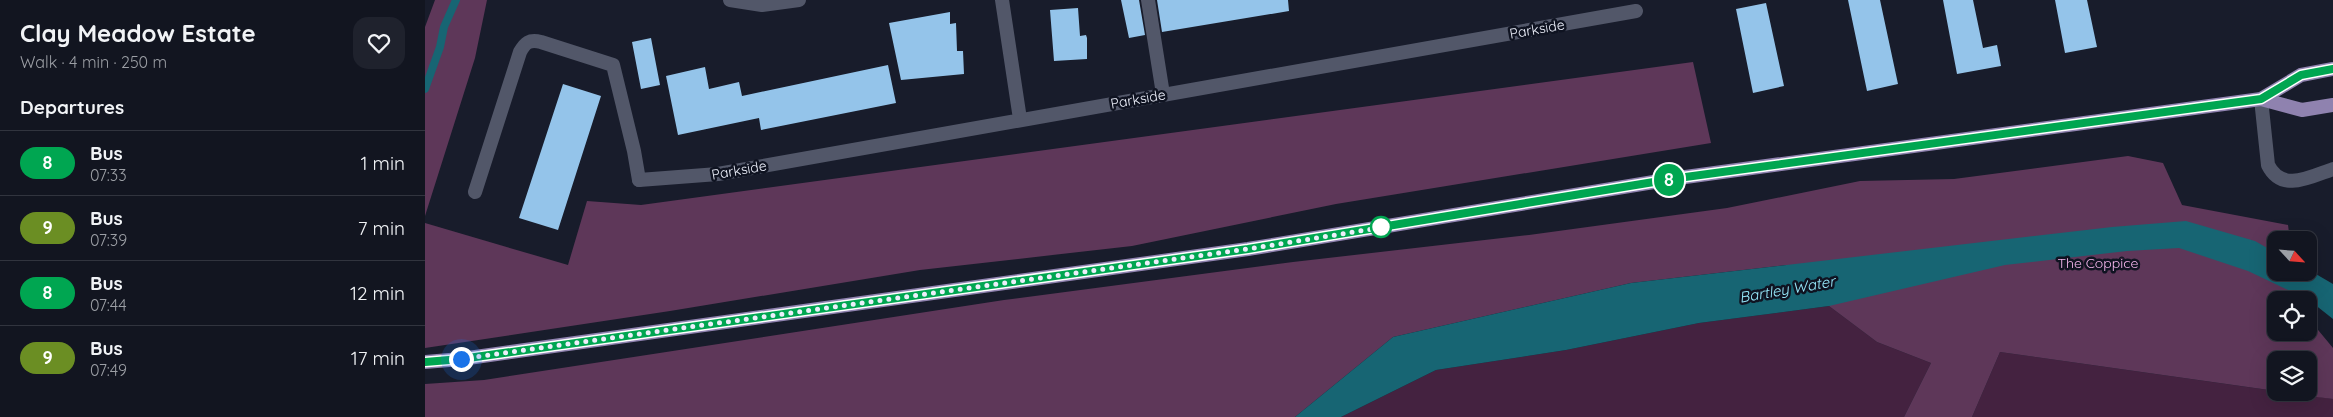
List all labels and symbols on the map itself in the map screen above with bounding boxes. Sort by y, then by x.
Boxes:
street label: Parkside [1508,15,1566,43]
street label: Parkside [1109,85,1167,113]
street label: Parkside [710,156,768,184]
line badge: 8 [1653,164,1685,196]
unlabelled marker [1370,216,1392,238]
north arrow [2267,231,2317,281]
park label: The Coppice [2058,254,2139,272]
water label: Bartley Water [1738,271,1838,307]
your location [449,347,474,372]

